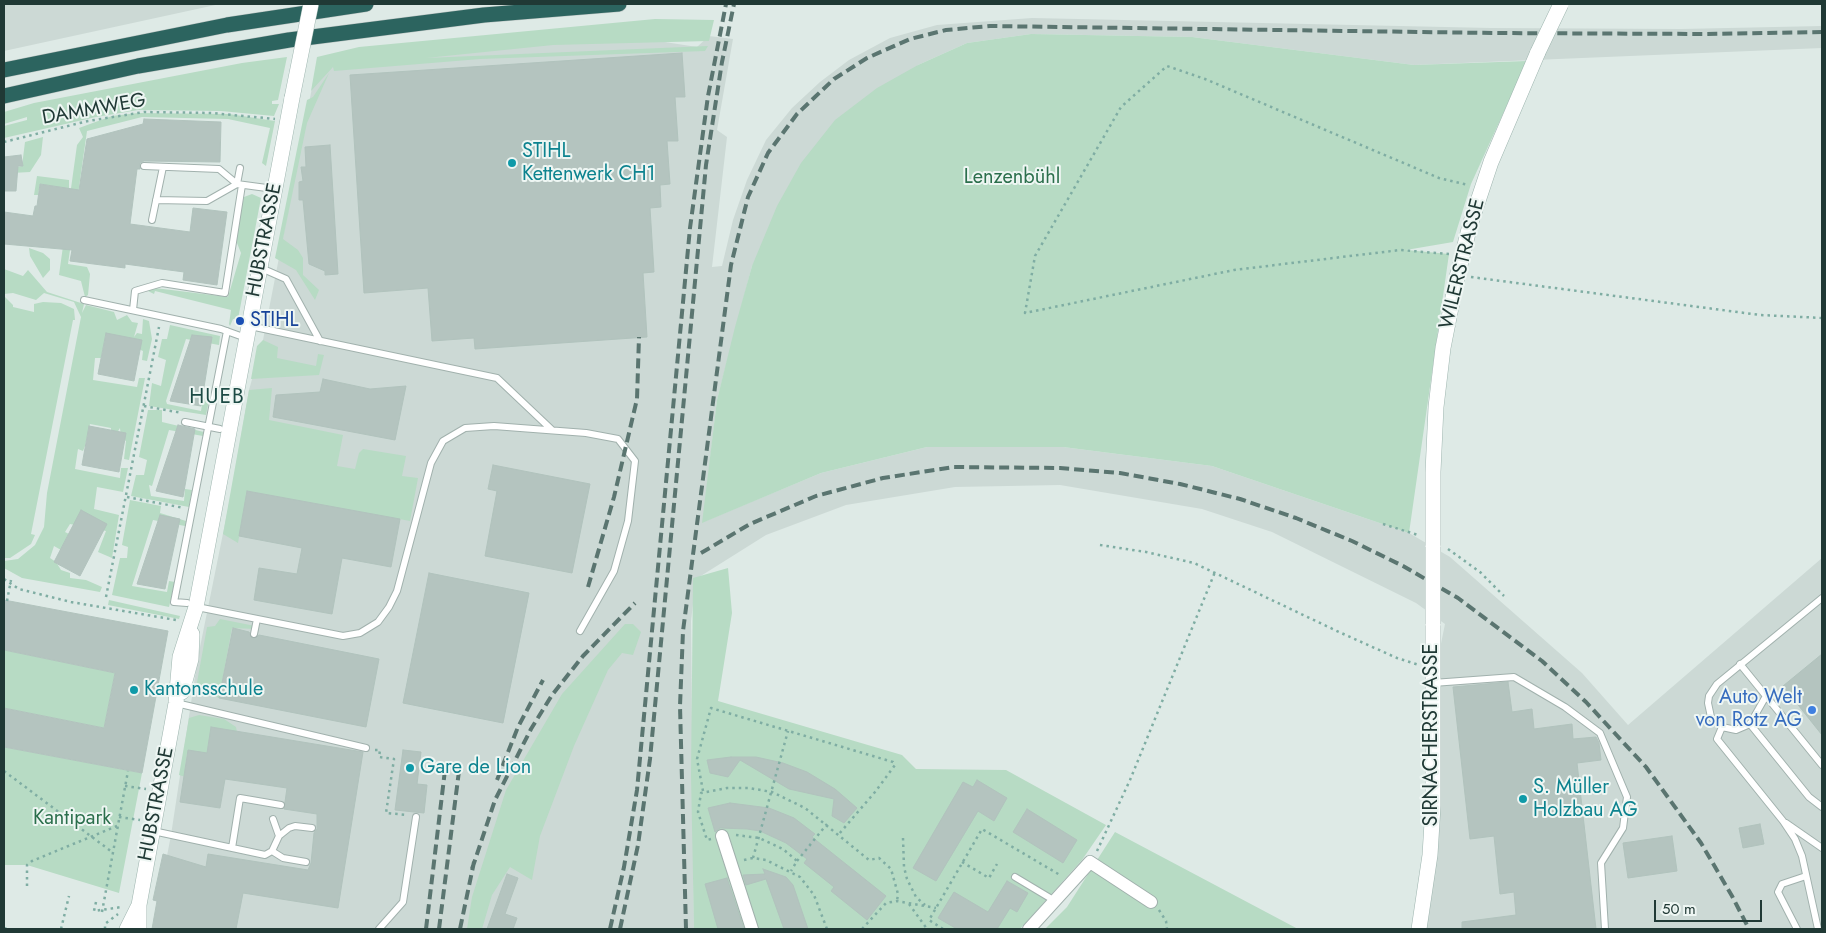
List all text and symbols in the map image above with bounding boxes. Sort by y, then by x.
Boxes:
street label: DAMMWEG [40,89,148,131]
place label: STIHL Kettenwerk CH1 [522,140,656,187]
marker: STIHL Kettenwerk CH1 [506,157,518,169]
park label: Lenzenbühl [964,166,1060,190]
street label: HUBSTRASSE [242,181,288,299]
street label: WILERSTRASSE [1435,196,1491,332]
place label: STIHL [250,309,298,333]
marker: STIHL [234,315,246,327]
district label: HUEB [189,385,245,411]
street label: SIRNACHERSTRASSE [1420,644,1444,826]
place label: Kantonsschule [144,678,263,702]
marker: Kantonsschule [128,684,140,696]
place label: Auto Welt von Rotz AG [1696,686,1802,733]
marker: Auto Welt von Rotz AG [1806,704,1818,716]
street label: HUBSTRASSE [134,745,180,863]
place label: Gare de Lion [420,756,531,780]
marker: Gare de Lion [404,762,416,774]
place label: S. Müller Holzbau AG [1533,776,1638,823]
marker: S. Müller Holzbau AG [1517,793,1529,805]
park label: Kantipark [33,807,111,831]
scale bar [1656,890,1764,922]
text: 50 m [1662,898,1696,920]

